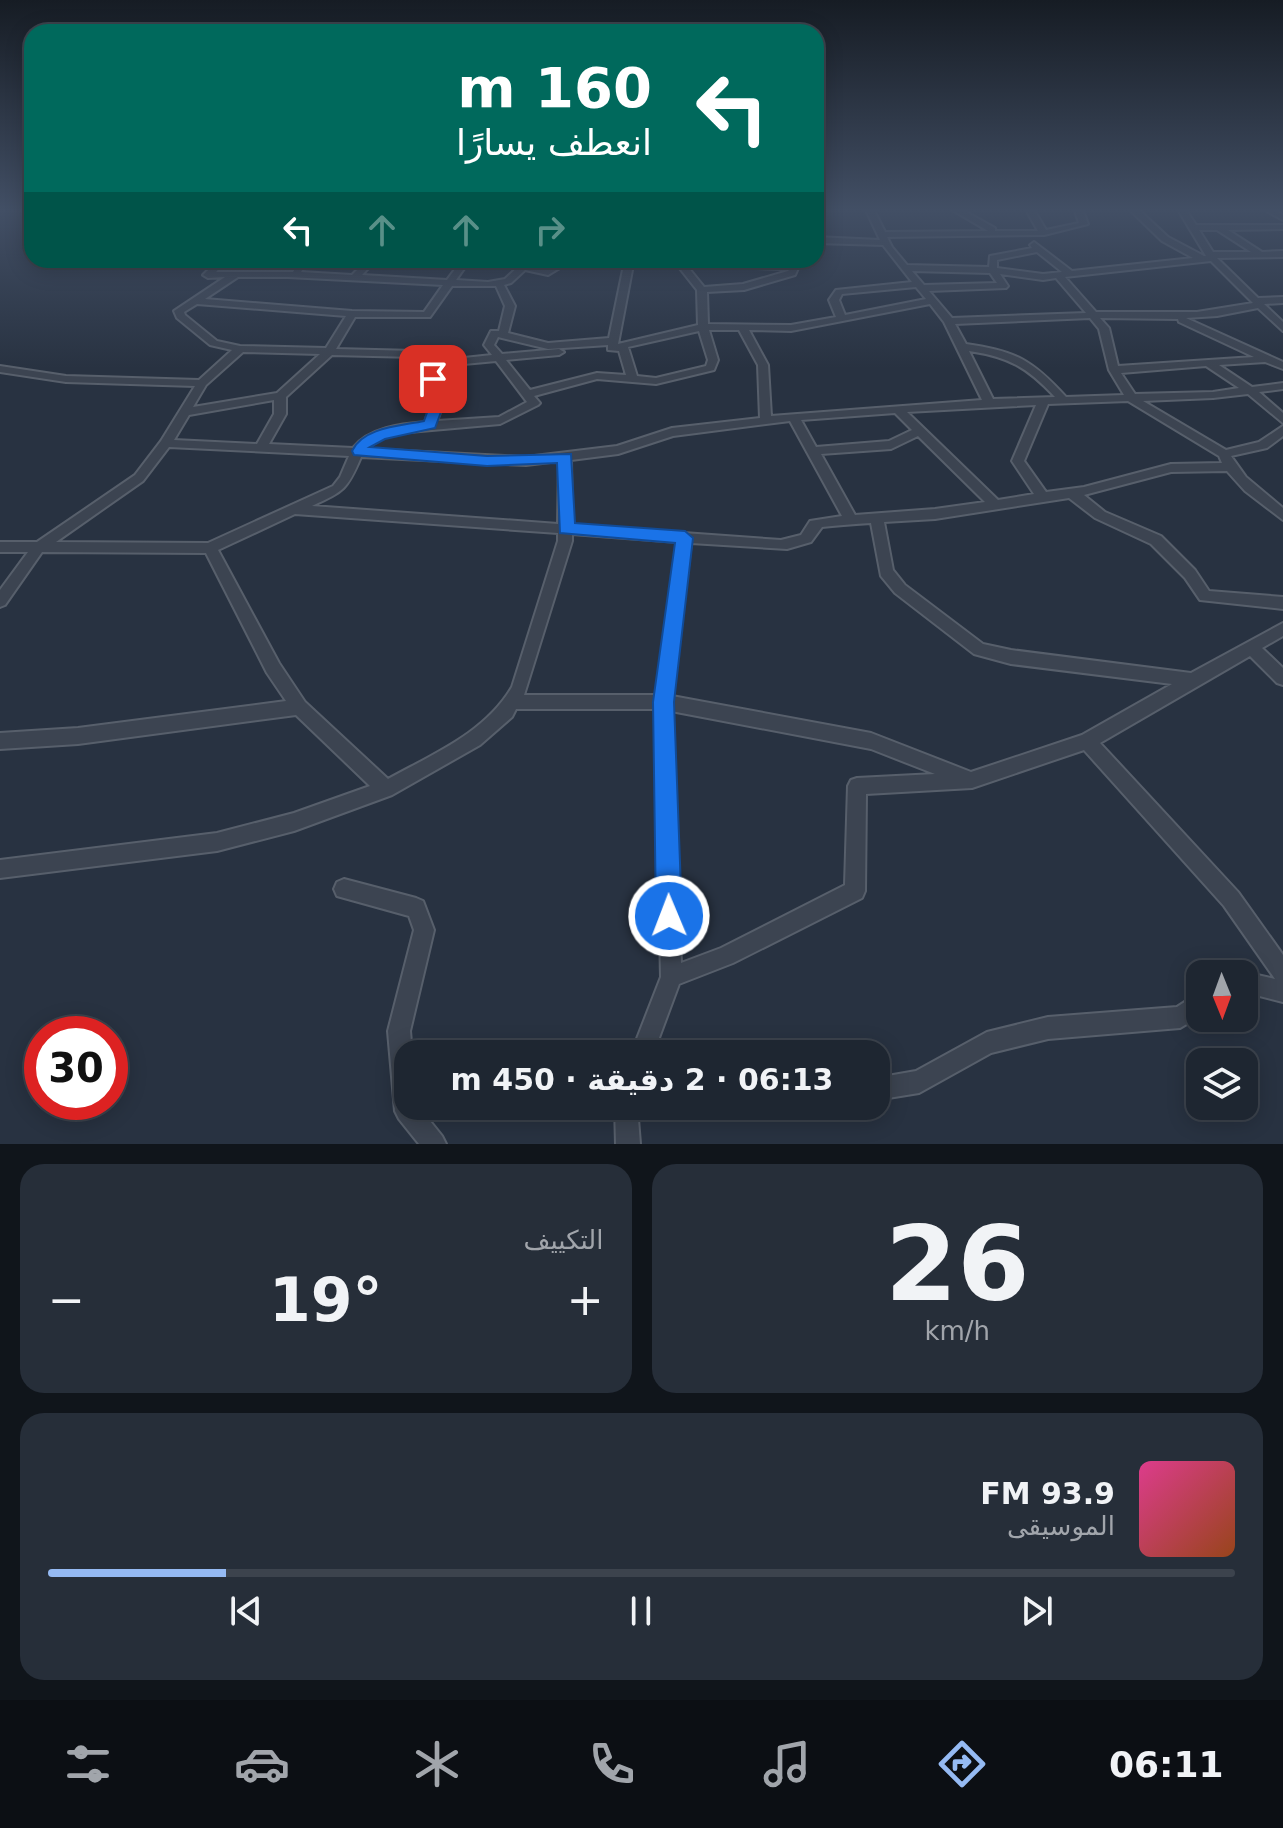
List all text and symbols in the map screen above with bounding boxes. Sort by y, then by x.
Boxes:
text: 160 m [457,55,652,120]
icon: left [680,56,784,160]
text: انعطف يسارًا [456,122,652,163]
icon: left [276,208,320,252]
icon: ahead [360,208,404,252]
icon: ahead [444,208,488,252]
icon: right [528,208,572,252]
pin [399,345,467,413]
icon: arrive [411,357,455,401]
position arrow [627,874,711,958]
north arrow [1186,960,1258,1032]
map controls [1186,960,1258,1120]
speed limit sign: 30 [24,1016,128,1120]
button: layers [1186,1048,1258,1120]
text: 06:13 · 2 دقيقة · 450 m [451,1062,833,1097]
text: 26 [885,1203,1030,1325]
text: التكييف [524,1225,604,1255]
text: 19° [269,1265,383,1335]
text: − [48,1274,85,1325]
text: + [567,1274,604,1325]
text: km/h [924,1316,990,1346]
text: 93.9 FM [980,1476,1115,1511]
text: الموسيقى [1007,1511,1115,1541]
icon: previous [224,1589,268,1633]
icon: pause [619,1589,663,1633]
icon: next [1015,1589,1059,1633]
icon: filters [60,1736,116,1792]
icon: car [234,1736,290,1792]
icon: climate [409,1736,465,1792]
icon: phone [584,1736,640,1792]
icon: music [759,1736,815,1792]
icon: directions [934,1736,990,1792]
text: 06:11 [1109,1744,1224,1785]

